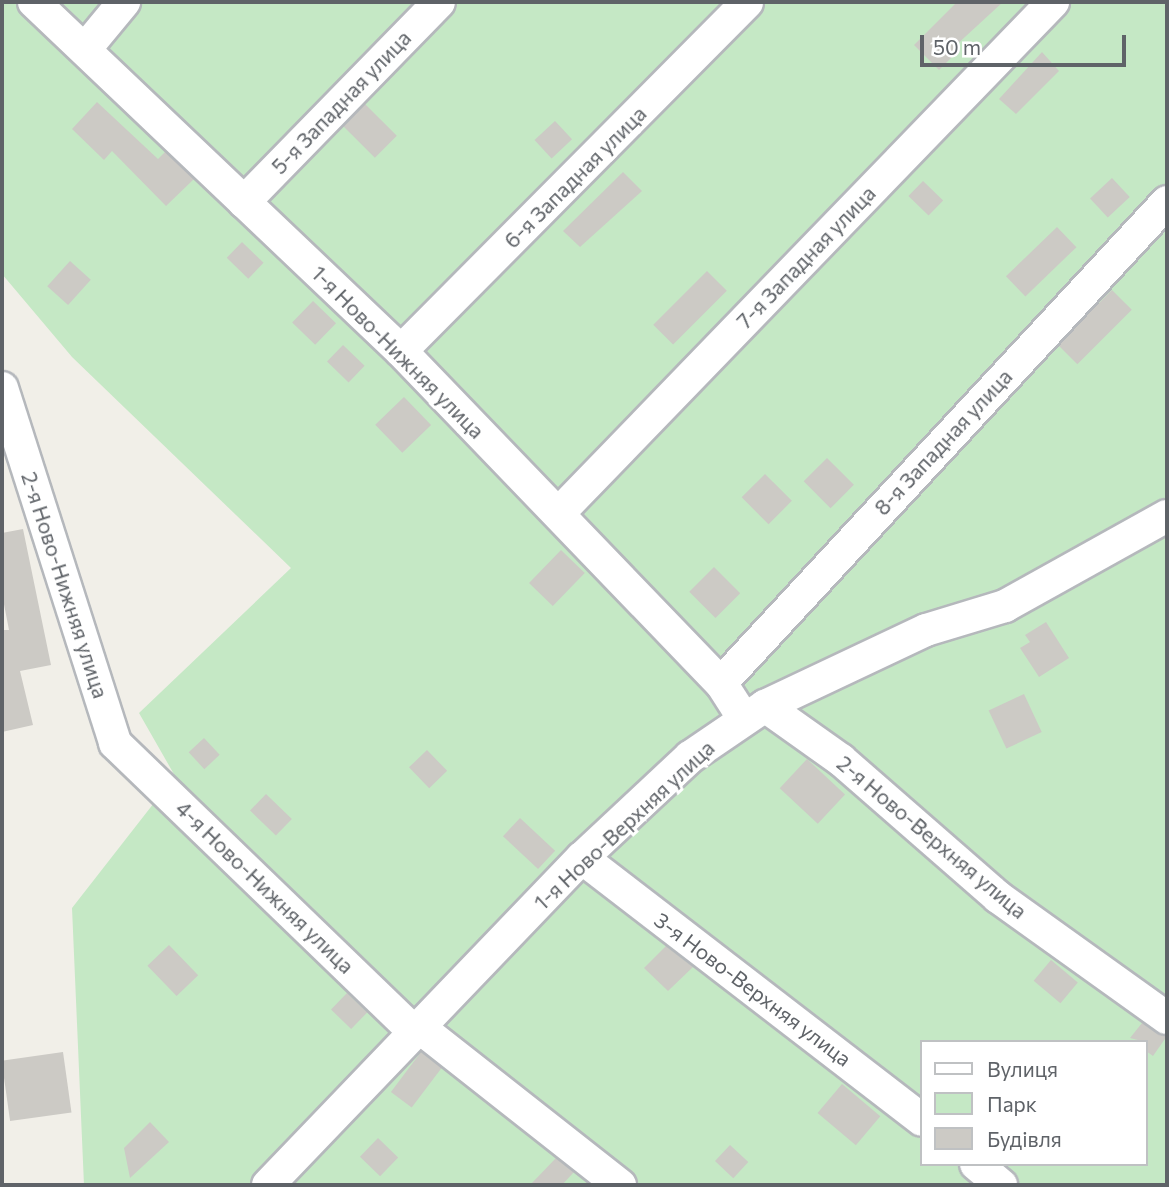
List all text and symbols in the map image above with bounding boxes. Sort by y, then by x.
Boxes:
scale bar [924,21,1130,65]
street label: 5-я Западная улица [266,25,416,179]
text: 50 m [933,34,981,59]
street label: 6-я Западная улица [499,101,651,253]
street label: 7-я Западная улица [731,180,881,334]
street label: 1-я Ново-Нижняя улица [306,260,490,444]
street label: 8-я Западная улица [869,364,1017,520]
street label: 2-я Ново-Нижняя улица [16,469,114,701]
street label: 1-я Ново-Верхняя улица [529,735,719,915]
street label: 2-я Ново-Верхняя улица [832,750,1032,924]
street label: 4-я Ново-Нижняя улица [171,796,359,978]
street label: 3-я Ново-Верхняя улица [650,907,856,1071]
legend [920,1040,1148,1166]
text: Вулиця [987,1056,1058,1081]
text: Парк [987,1091,1037,1116]
text: Будівля [987,1126,1062,1151]

